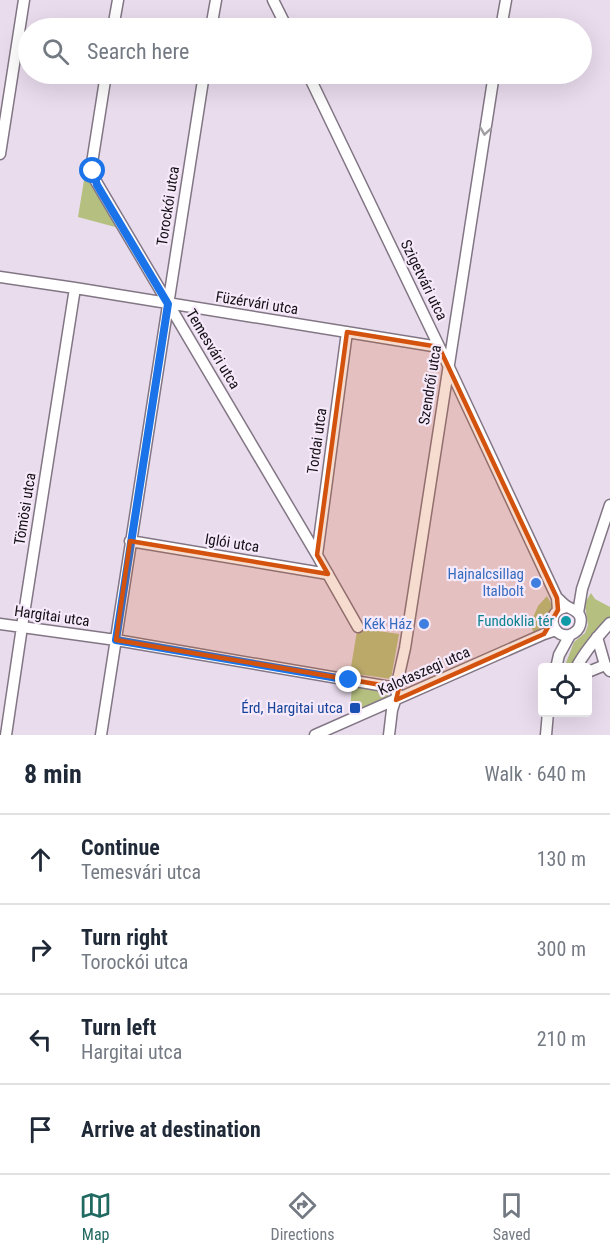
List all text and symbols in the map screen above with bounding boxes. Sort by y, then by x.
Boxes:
search box [18,18,592,84]
icon: search [39,35,72,68]
text: Search here [87,39,189,64]
one-way arrow [479,126,492,136]
route start [79,157,105,183]
street label: Torockói utca [153,165,183,247]
street label: Szigetvári utca [397,237,451,323]
street label: Füzérvári utca [214,288,300,318]
street label: Temesvári utca [182,306,244,392]
street label: Szendrői utca [415,344,445,426]
street label: Tordai utca [303,407,331,475]
street label: Tömösi utca [10,472,40,546]
street label: Iglói utca [204,530,260,556]
place label: Hajnalcsillag Italbolt [448,565,524,600]
marker: Hajnalcsillag Italbolt [529,576,543,590]
street label: Hargitai utca [13,602,91,630]
place label: Fundoklia tér [477,612,554,630]
marker: Fundoklia tér [559,614,573,628]
place label: Kék Ház [364,615,412,633]
marker: Kék Ház [417,617,431,631]
street label: Kalotaszegi utca [375,643,473,699]
map controls [538,663,592,717]
button: locate [538,663,592,717]
route end [335,666,361,692]
place label: Érd, Hargitai utca [241,699,343,717]
marker: Érd, Hargitai utca [348,701,362,715]
text: 8 min [24,759,82,789]
text: Walk · 640 m [485,762,586,786]
text: Continue [81,835,160,860]
icon: ahead [24,843,57,876]
text: 130 m [537,847,586,871]
text: Temesvári utca [81,860,201,884]
text: Turn right [81,925,168,950]
icon: right [24,933,57,966]
text: 300 m [537,937,586,961]
text: Torockói utca [81,950,188,974]
text: Turn left [81,1015,156,1040]
icon: left [24,1023,57,1056]
text: 210 m [537,1027,586,1051]
text: Hargitai utca [81,1040,182,1064]
icon: arrive [24,1113,57,1146]
text: Arrive at destination [81,1117,261,1142]
tab: Map [79,1189,112,1244]
tab: Directions [271,1189,334,1244]
tab: Saved [493,1189,531,1244]

